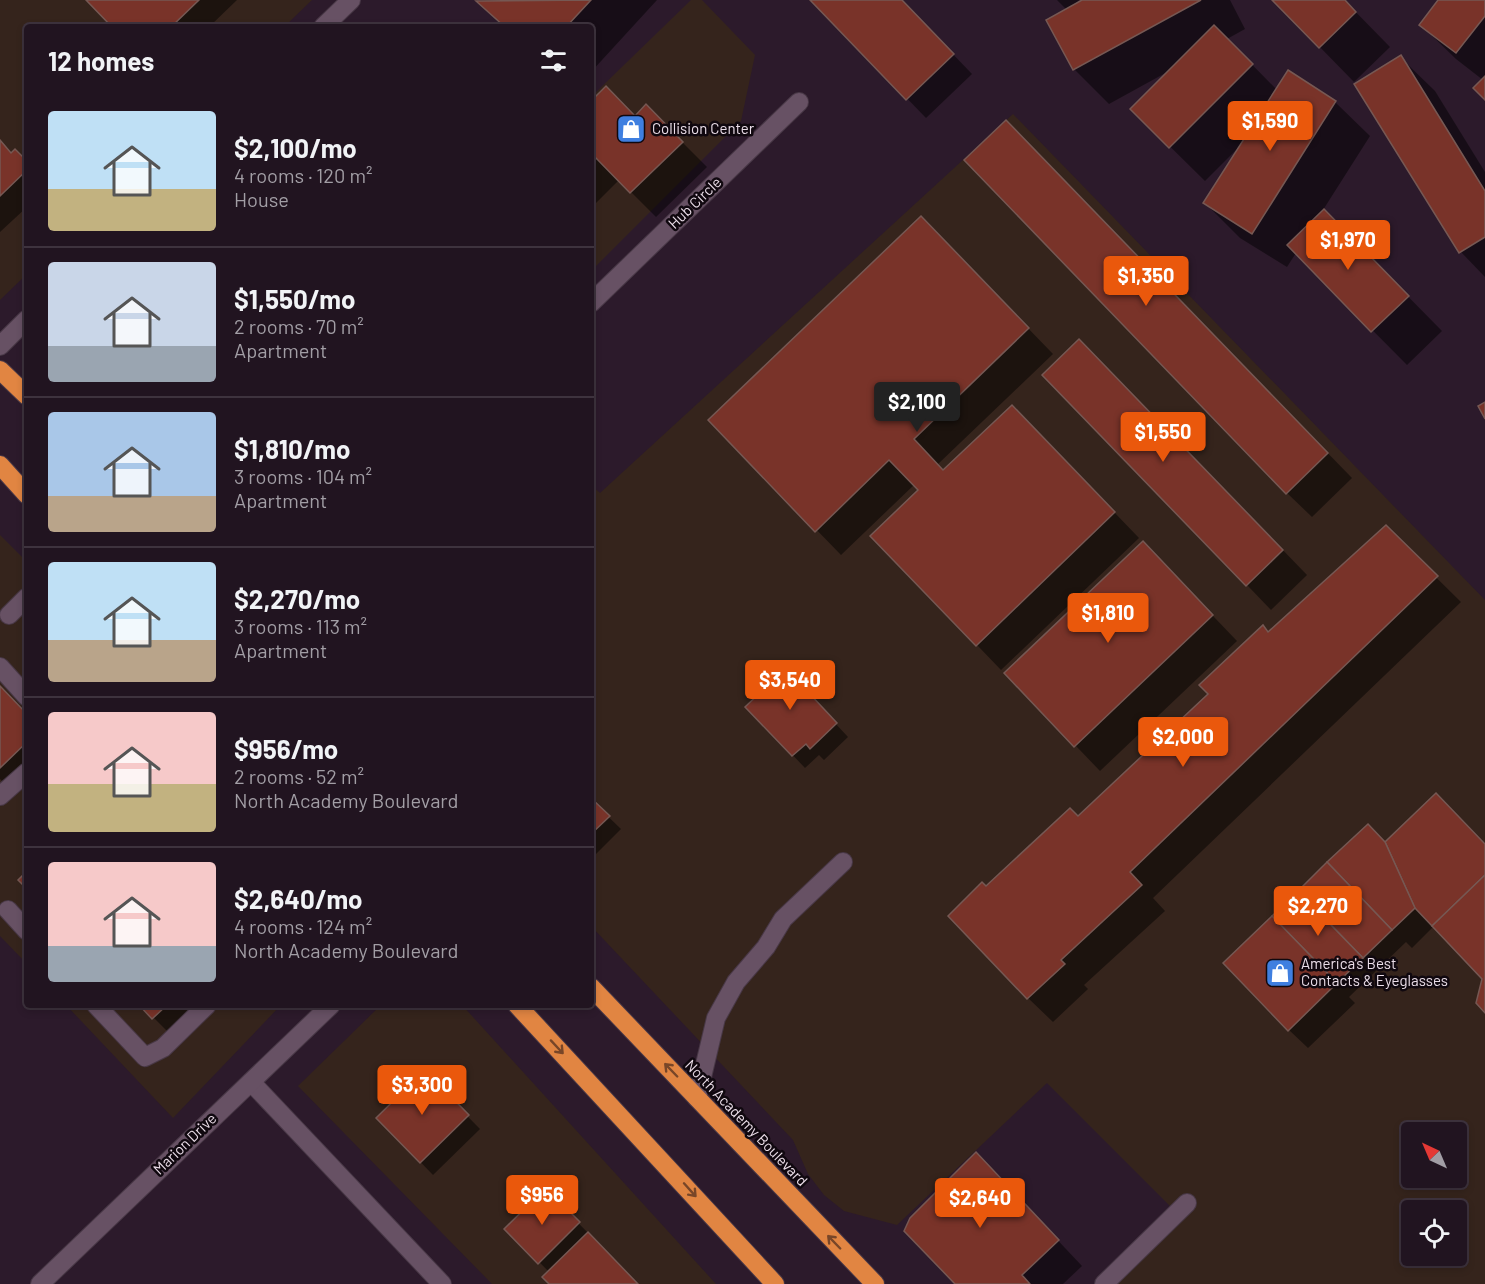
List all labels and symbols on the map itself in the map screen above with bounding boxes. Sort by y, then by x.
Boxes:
pin: $1,590 [1221,101,1319,152]
shop icon: Collision Center [615,113,647,145]
place label: Collision Center [652,119,755,137]
street label: Hub Circle [664,173,725,232]
pin: $1,970 [1299,220,1397,271]
pin: $1,350 [1097,256,1195,307]
pin: $2,100 [868,382,966,433]
pin: $1,550 [1114,412,1212,463]
pin: $1,810 [1059,593,1157,644]
pin: $3,540 [741,660,839,711]
pin: $2,000 [1134,717,1232,768]
pin: $2,270 [1269,886,1367,937]
place label: America's Best Contacts & Eyeglasses [1301,954,1448,989]
shop icon: America's Best Contacts & Eyeglasses [1264,957,1296,989]
one-way arrow [550,1040,564,1055]
street label: North Academy Boulevard [682,1055,812,1189]
one-way arrow [663,1063,678,1078]
pin: $3,300 [373,1065,471,1116]
street label: Marion Drive [149,1109,219,1178]
north arrow [1401,1122,1467,1188]
pin: $956 [506,1175,578,1226]
pin: $2,640 [931,1178,1029,1229]
one-way arrow [683,1183,697,1198]
one-way arrow [827,1235,841,1250]

